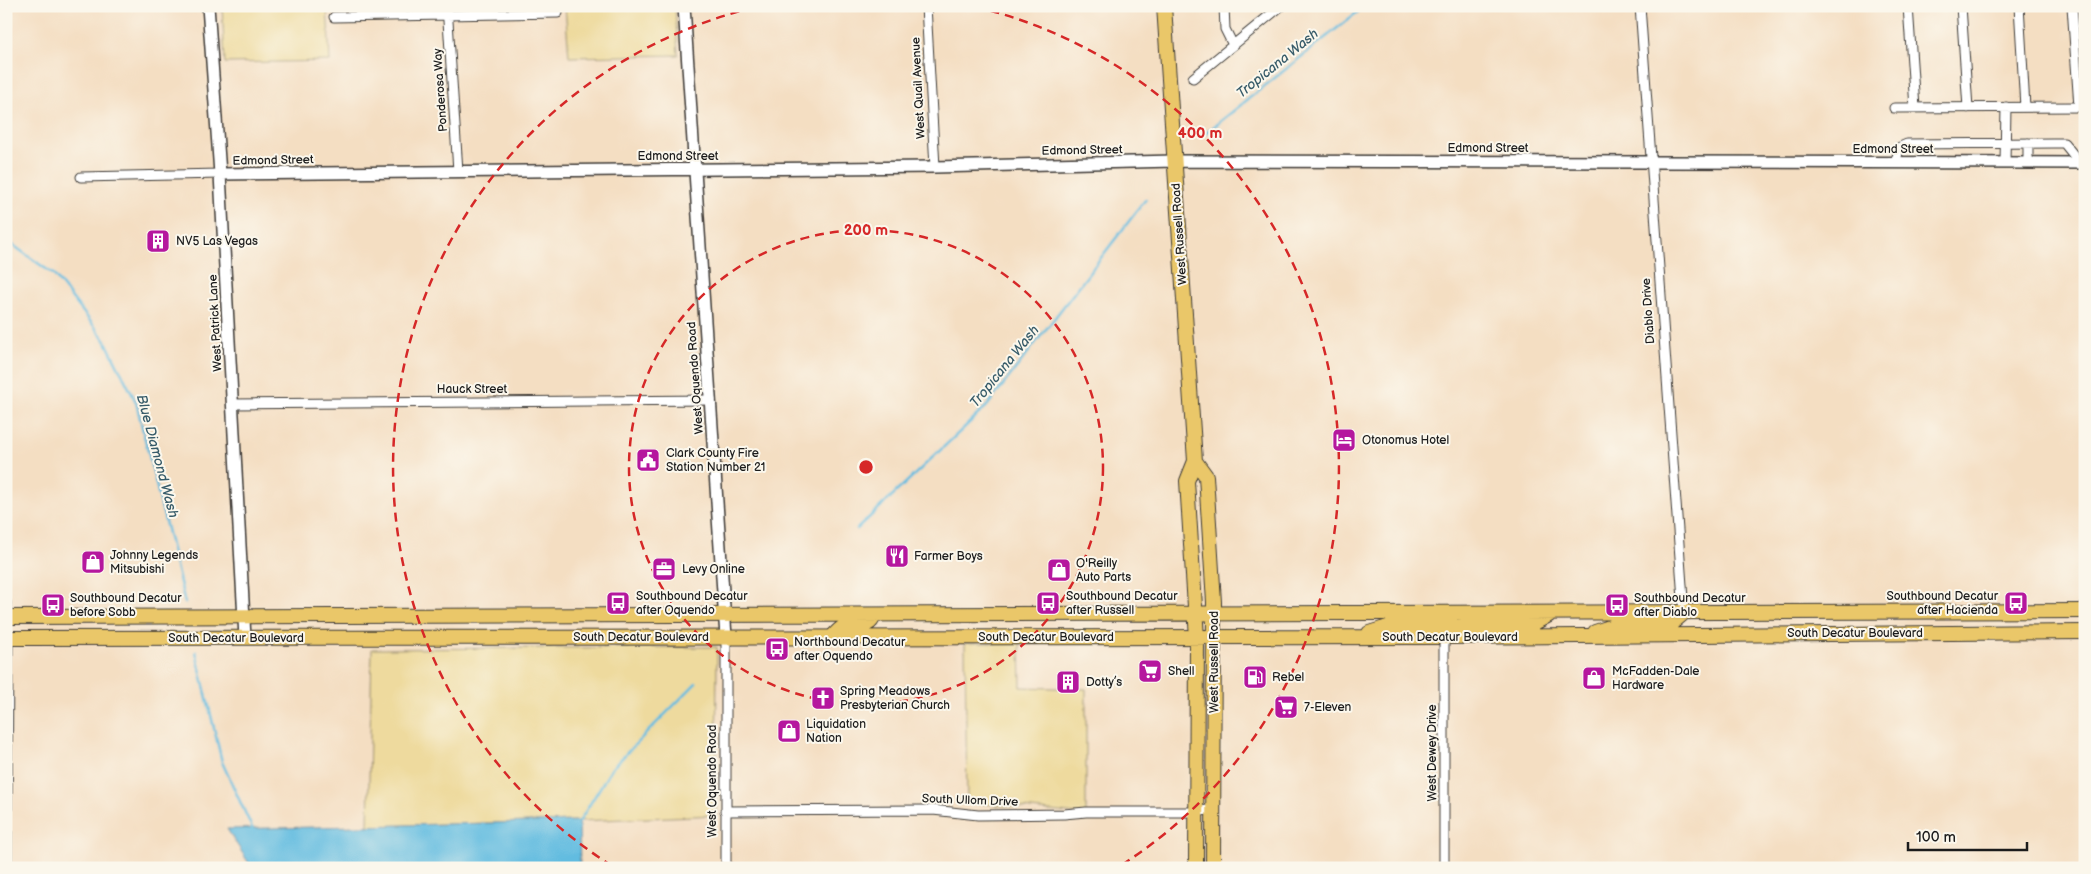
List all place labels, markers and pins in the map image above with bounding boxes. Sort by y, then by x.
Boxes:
building icon: NV5 Las Vegas [145,228,171,254]
place label: NV5 Las Vegas [176,234,258,249]
hotel icon: Otonomus Hotel [1331,427,1357,453]
place label: Otonomus Hotel [1362,433,1449,448]
place label: Clark County Fire Station Number 21 [666,446,765,475]
public building icon: Clark County Fire Station Number 21 [635,447,661,473]
centre of rings [857,458,875,476]
restaurant icon: Farmer Boys [884,543,910,569]
place label: Johnny Legends Mitsubishi [110,548,198,577]
shop icon: Johnny Legends Mitsubishi [80,549,106,575]
place label: Farmer Boys [914,549,983,564]
office icon: Levy Online [651,556,677,582]
place label: O'Reilly Auto Parts [1076,556,1131,585]
shop icon: O'Reilly Auto Parts [1046,557,1072,583]
place label: Levy Online [682,562,745,577]
place label: Southbound Decatur after Oquendo [636,589,748,618]
place label: Southbound Decatur after Russell [1066,589,1178,618]
place label: Southbound Decatur after Hacienda [1886,589,1999,618]
bus stop icon: Southbound Decatur after Oquendo [605,590,631,616]
bus stop icon: Southbound Decatur after Russell [1035,590,1061,616]
bus stop icon: Southbound Decatur after Hacienda [2003,590,2029,616]
place label: Southbound Decatur before Sobb [70,591,182,620]
place label: Southbound Decatur after Diablo [1634,591,1746,620]
bus stop icon: Southbound Decatur before Sobb [40,592,66,618]
bus stop icon: Southbound Decatur after Diablo [1604,592,1630,618]
place label: Northbound Decatur after Oquendo [794,635,906,664]
bus stop icon: Northbound Decatur after Oquendo [764,636,790,662]
supermarket icon: Shell [1137,658,1163,684]
place label: Shell [1168,664,1194,679]
fuel station icon: Rebel [1242,664,1268,690]
place label: McFadden-Dale Hardware [1612,664,1699,693]
shop icon: McFadden-Dale Hardware [1581,665,1607,691]
building icon: Dotty’s [1055,669,1081,695]
place label: Rebel [1272,670,1304,685]
place label: Dotty’s [1086,675,1122,690]
place label: Spring Meadows Presbyterian Church [840,684,950,713]
church icon: Spring Meadows Presbyterian Church [810,685,836,711]
supermarket icon: 7-Eleven [1273,694,1299,720]
place label: 7-Eleven [1304,700,1352,715]
place label: Liquidation Nation [806,717,866,746]
shop icon: Liquidation Nation [776,718,802,744]

